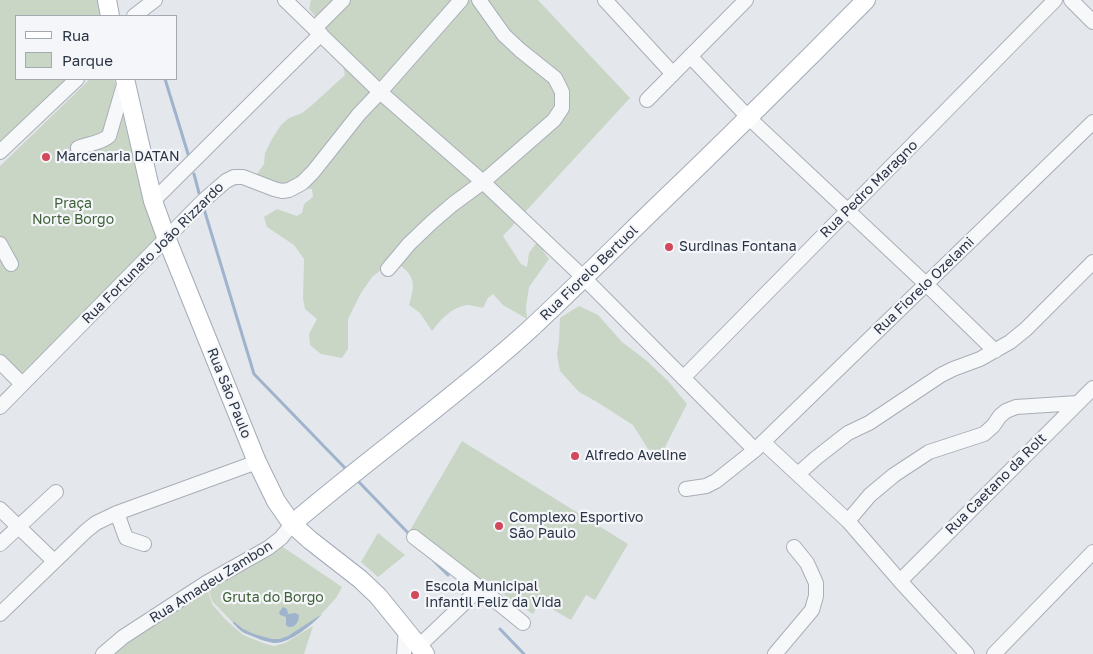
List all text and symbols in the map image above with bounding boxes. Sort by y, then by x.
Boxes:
legend [15,15,178,80]
text: Rua [62,26,89,44]
text: Parque [62,51,113,69]
street label: Rua Pedro Maragno [817,137,921,241]
place label: Marcenaria DATAN [56,149,180,165]
marker: Marcenaria DATAN [40,151,52,163]
street label: Rua Fortunato João Rizzardo [79,179,227,327]
park label: Praça Norte Borgo [32,196,114,228]
street label: Rua Fiorelo Bertuol [537,222,641,324]
street label: Rua Fiorelo Ozelami [870,234,978,338]
place label: Surdinas Fontana [679,239,797,255]
marker: Surdinas Fontana [663,241,675,253]
street label: Rua São Paulo [203,345,255,441]
street label: Rua Caetano da Rolt [942,430,1050,538]
place label: Alfredo Aveline [585,448,687,464]
marker: Alfredo Aveline [569,450,581,462]
place label: Complexo Esportivo São Paulo [509,510,643,542]
marker: Complexo Esportivo São Paulo [493,520,505,532]
street label: Rua Amadeu Zambon [146,537,276,627]
place label: Escola Municipal Infantil Feliz da Vida [425,579,561,612]
marker: Escola Municipal Infantil Feliz da Vida [409,589,421,601]
park label: Gruta do Borgo [222,590,324,606]

